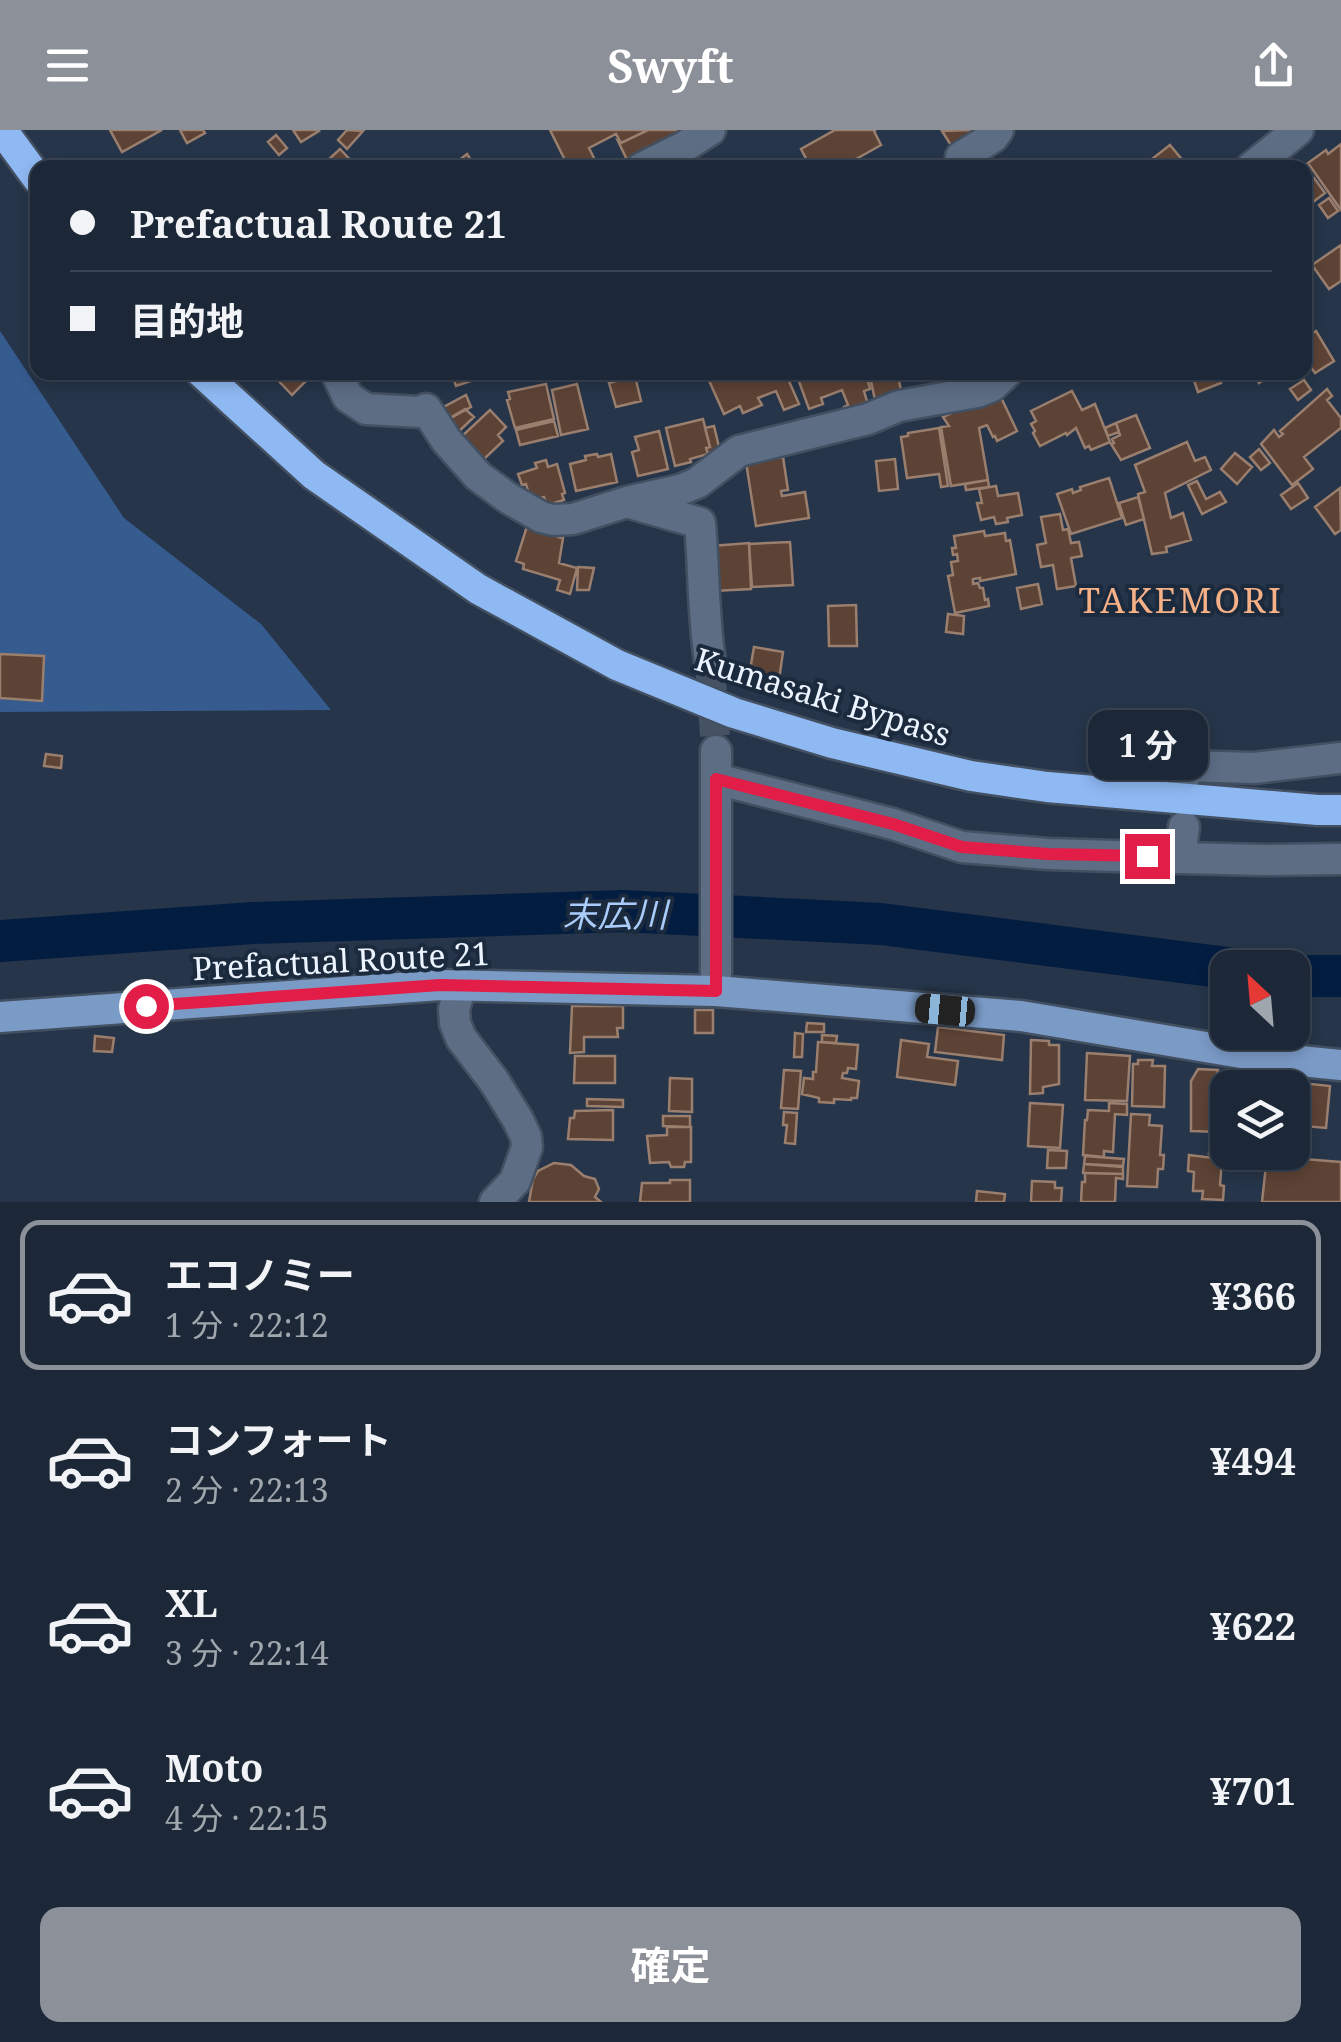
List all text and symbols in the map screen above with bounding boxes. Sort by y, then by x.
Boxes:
text: Swyft [607,35,734,96]
icon: menu [40,38,95,93]
icon: share [1246,38,1301,93]
text: Prefactual Route 21 [130,197,507,249]
text: 目的地 [130,294,244,346]
district label: TAKEMORI [1079,576,1283,623]
street label: Kumasaki Bypass [690,637,956,755]
callout: 1 分 [1087,711,1207,781]
text: 1 分 [1119,723,1177,766]
route end [1125,834,1170,879]
water label: 末広川 [562,890,671,937]
street label: Prefactual Route 21 [191,931,491,989]
north arrow [1210,950,1310,1050]
map controls [1210,950,1310,1170]
route start [124,984,169,1029]
car [914,992,976,1028]
button: layers [1210,1070,1310,1170]
text: エコノミー [165,1248,355,1300]
icon: car [45,1250,135,1340]
text: ¥366 [1210,1269,1296,1321]
text: 1 分 · 22:12 [165,1303,329,1346]
text: コンフォート [165,1413,392,1465]
icon: car [45,1415,135,1505]
text: ¥494 [1210,1434,1296,1486]
text: 2 分 · 22:13 [165,1468,329,1511]
text: XL [165,1576,218,1628]
icon: car [45,1580,135,1670]
text: ¥622 [1210,1599,1296,1651]
text: 3 分 · 22:14 [165,1631,329,1674]
text: Moto [165,1741,263,1793]
icon: car [45,1745,135,1835]
text: ¥701 [1210,1764,1296,1816]
text: 4 分 · 22:15 [165,1796,329,1839]
button: 確定 [40,1907,1301,2022]

